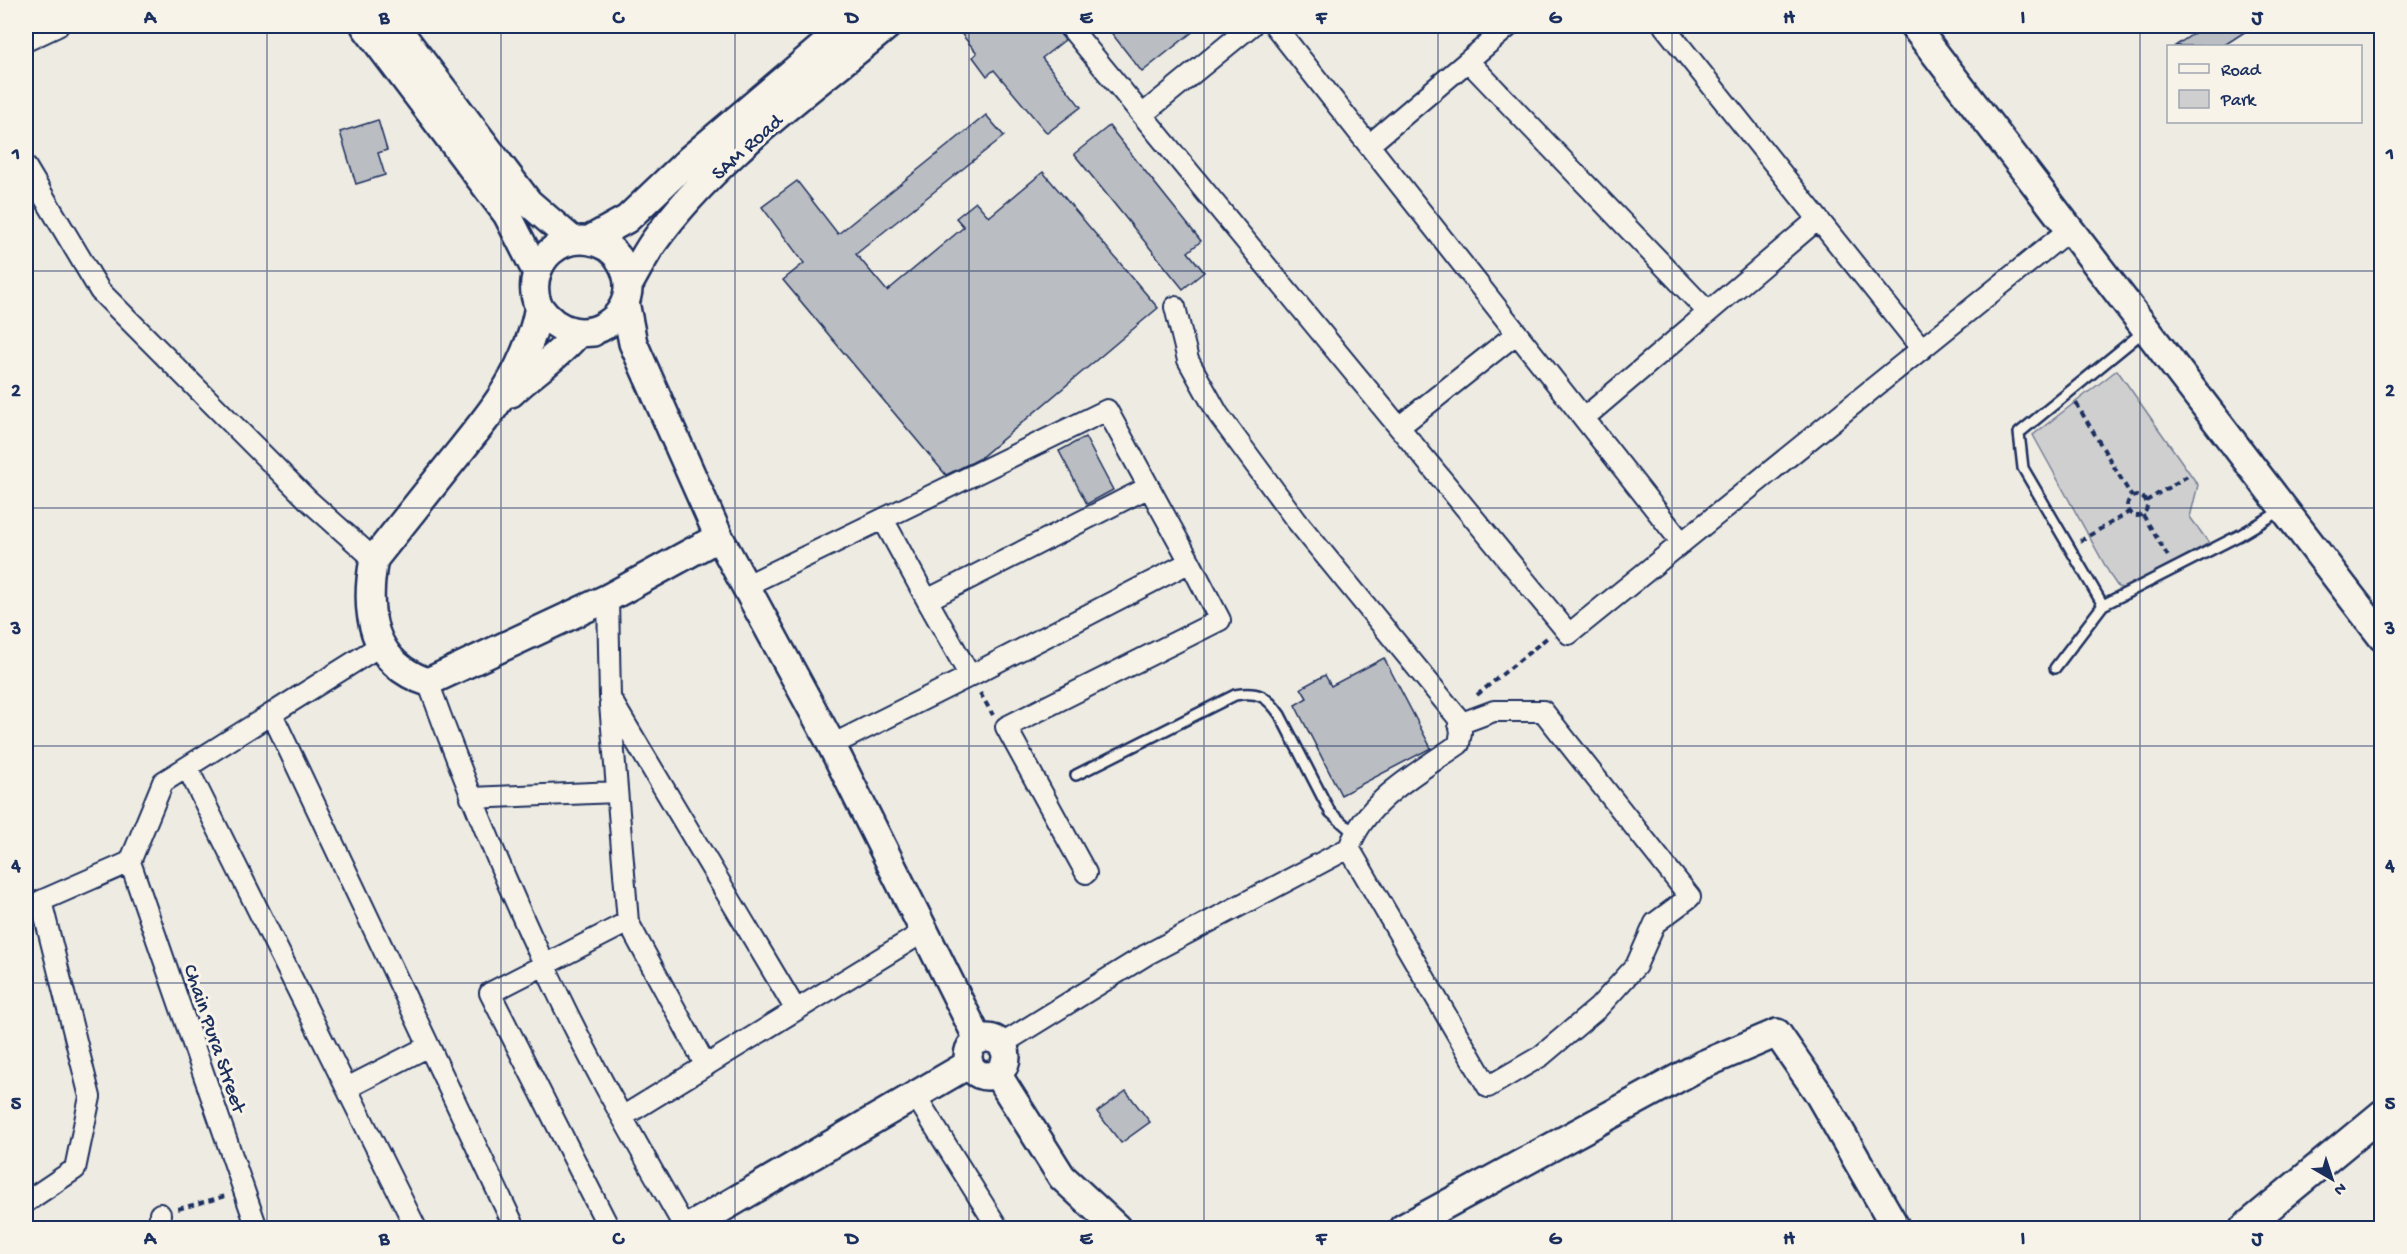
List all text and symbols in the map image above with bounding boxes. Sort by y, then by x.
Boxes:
text: A [143,8,158,31]
text: B [378,8,390,31]
text: C [612,8,626,31]
text: D [843,8,859,31]
text: E [1080,8,1094,31]
text: F [1315,8,1328,31]
text: G [1549,8,1563,31]
text: H [1783,8,1795,31]
text: I [2021,8,2026,31]
text: J [2251,8,2264,31]
legend [2167,45,2362,123]
text: Road [2221,61,2262,82]
text: Park [2220,91,2257,112]
street label: SAM Road [707,109,790,187]
text: 1 [11,144,20,167]
text: 1 [2385,144,2394,167]
text: 2 [11,381,21,404]
text: 2 [2385,381,2395,404]
text: 3 [10,619,21,642]
text: 3 [2384,619,2395,642]
text: 4 [10,856,21,879]
text: 4 [2384,856,2395,879]
street label: Chain Pura Street [176,962,251,1119]
text: 5 [11,1094,22,1117]
text: 5 [2385,1094,2396,1117]
north arrow [2302,1149,2362,1209]
text: N [2329,1177,2349,1199]
text: A [143,1229,158,1252]
text: B [378,1229,390,1252]
text: C [612,1229,626,1252]
text: D [843,1229,859,1252]
text: E [1080,1229,1094,1252]
text: F [1315,1229,1328,1252]
text: G [1549,1229,1563,1252]
text: H [1783,1229,1795,1252]
text: I [2021,1229,2026,1252]
text: J [2251,1229,2264,1252]

